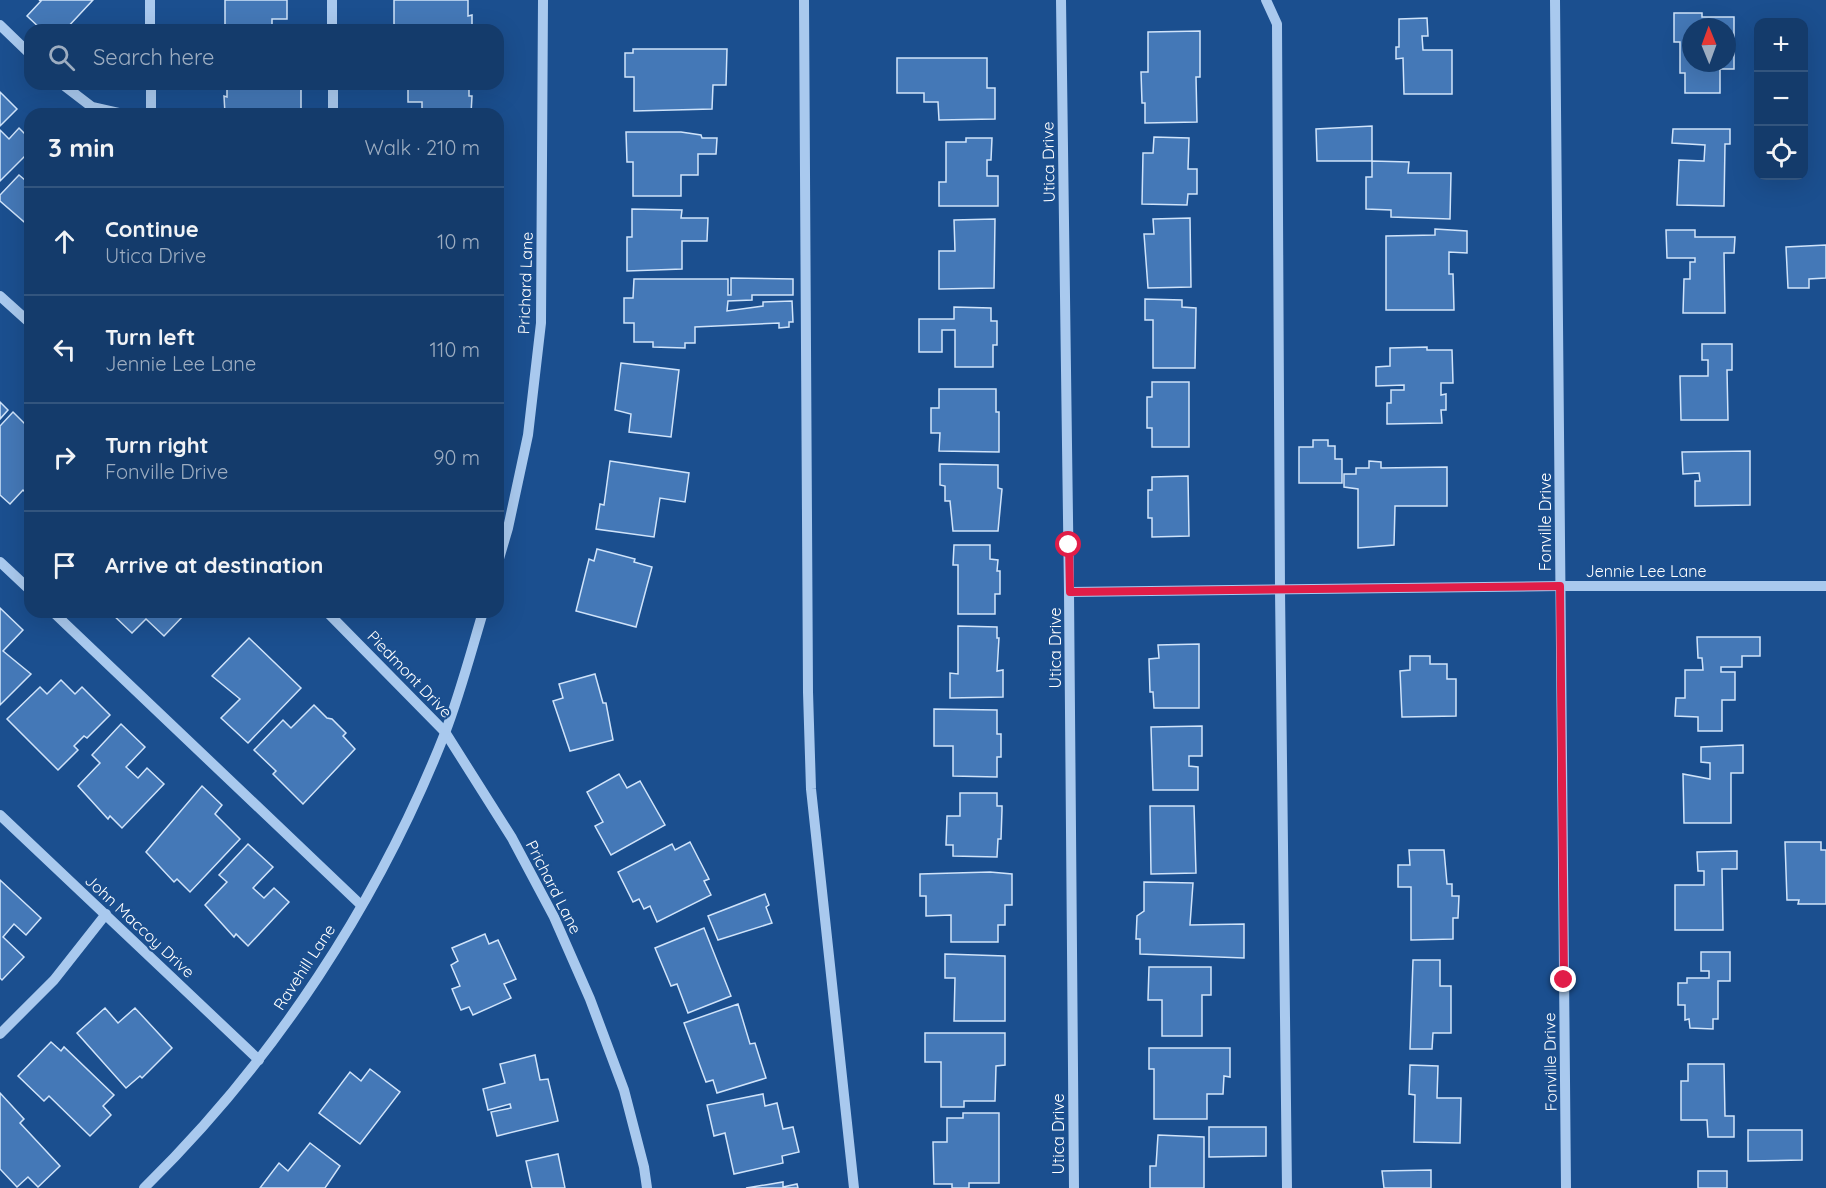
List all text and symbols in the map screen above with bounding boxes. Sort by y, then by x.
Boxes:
north arrow [1682,18,1736,72]
map controls [1754,18,1808,180]
button: + [1754,18,1808,72]
search box [24,24,504,90]
icon: search [45,41,78,74]
text: Search here [93,43,214,71]
button: − [1754,72,1808,126]
street label: Utica Drive [1037,121,1059,203]
button: locate [1754,126,1808,180]
text: 3 min [48,131,115,164]
text: Walk · 210 m [365,135,480,160]
text: Continue [105,215,199,243]
icon: ahead [48,225,81,258]
text: 10 m [437,229,480,254]
street label: Prichard Lane [513,231,537,335]
text: Utica Drive [105,243,206,268]
text: Turn left [105,323,195,351]
icon: left [48,333,81,366]
text: 110 m [430,337,480,362]
text: Jennie Lee Lane [105,351,256,376]
text: Turn right [105,431,209,459]
icon: right [48,441,81,474]
text: 90 m [433,445,480,470]
text: Fonville Drive [105,459,228,484]
street label: Fonville Drive [1535,473,1555,571]
route start [1055,531,1081,557]
icon: arrive [48,549,81,582]
text: Arrive at destination [105,551,323,579]
street label: Jennie Lee Lane [1586,561,1706,581]
street label: Utica Drive [1045,607,1065,689]
street label: Piedmont Drive [363,626,457,722]
street label: Prichard Lane [522,837,586,937]
street label: John Maccoy Drive [81,870,199,982]
street label: Ravehill Lane [269,920,339,1014]
route end [1550,966,1576,992]
street label: Fonville Drive [1539,1013,1561,1111]
street label: Utica Drive [1048,1093,1068,1175]

